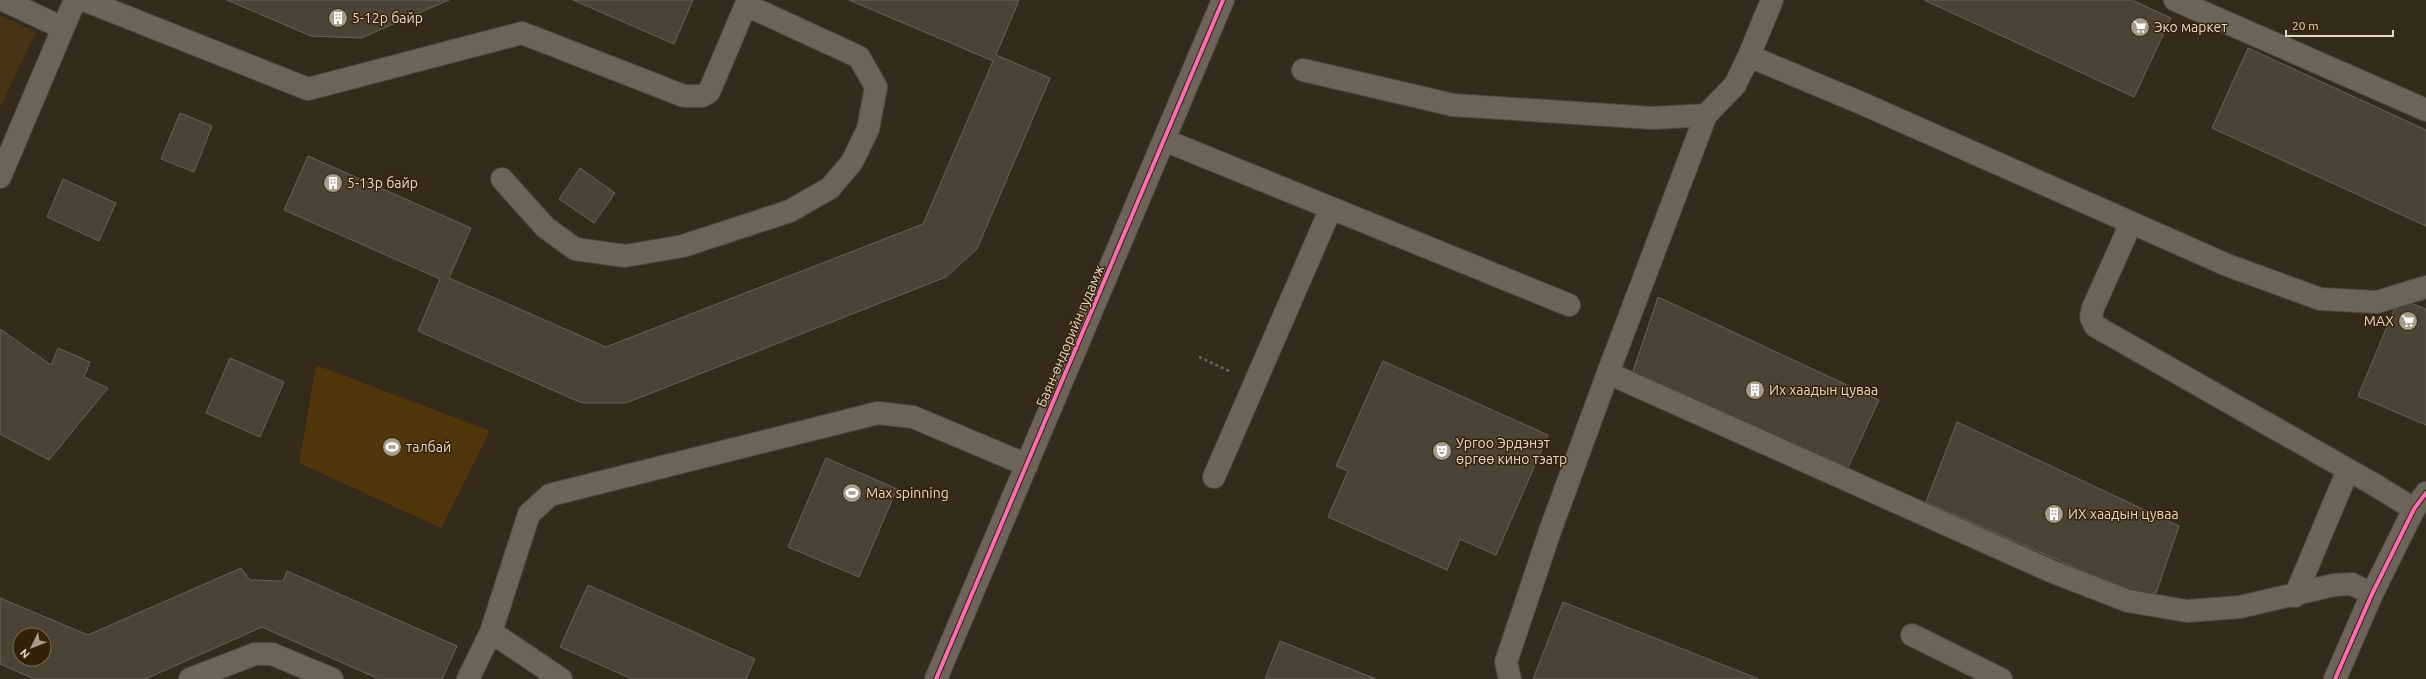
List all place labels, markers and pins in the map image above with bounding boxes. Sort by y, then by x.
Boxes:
building icon: 5-12р байр [327,7,349,29]
place label: 5-12р байр [352,10,423,26]
supermarket icon: Эко маркет [2129,16,2151,38]
place label: Эко маркет [2154,19,2227,35]
building icon: 5-13р байр [322,172,344,194]
place label: 5-13р байр [347,175,418,191]
supermarket icon: МАХ [2397,310,2419,332]
place label: МАХ [2364,313,2394,329]
building icon: Их хаадын цуваа [1744,379,1766,401]
place label: Их хаадын цуваа [1769,382,1878,398]
place label: Ургоо Эрдэнэт өргөө кино тэатр [1456,435,1567,467]
sports icon: талбай [381,436,403,458]
place label: талбай [406,439,451,455]
theatre icon: Ургоо Эрдэнэт өргөө кино тэатр [1431,440,1453,462]
sports icon: Max spinning [841,482,863,504]
place label: Max spinning [866,485,949,501]
building icon: ИХ хаадын цуваа [2043,503,2065,525]
place label: ИХ хаадын цуваа [2068,506,2179,522]

